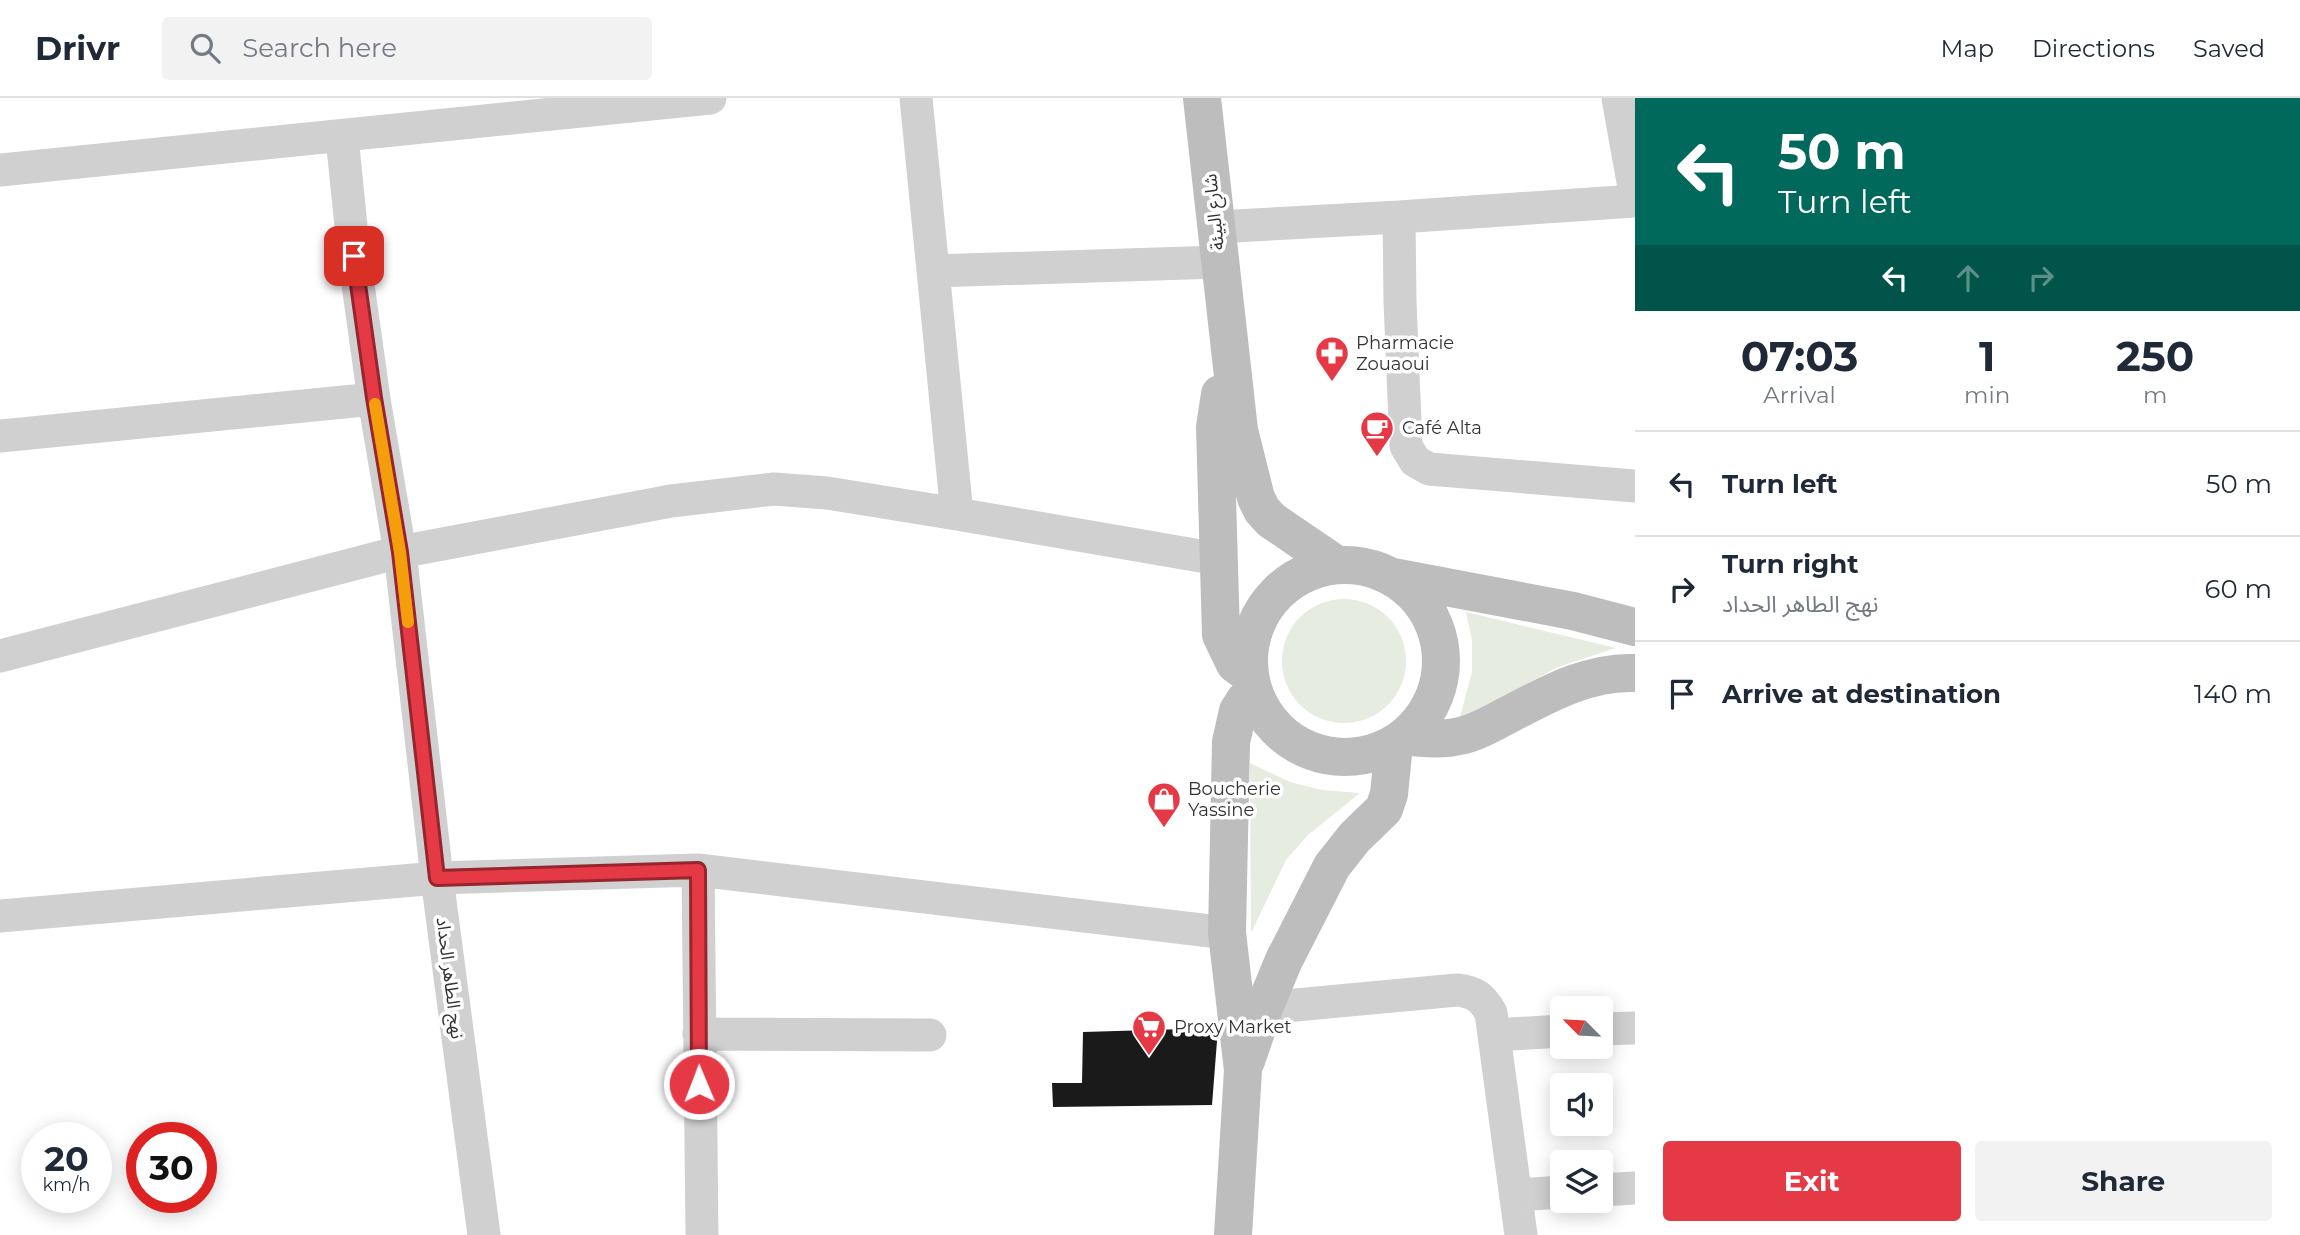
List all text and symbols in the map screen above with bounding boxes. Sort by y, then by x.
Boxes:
search box [162,17,652,80]
text: Drivr [35,28,120,68]
icon: search [186,29,224,67]
text: Search here [242,32,397,64]
text: Map [1941,34,1994,63]
text: Directions [2032,34,2155,63]
text: Saved [2193,34,2265,63]
text: 50 m [1778,122,1906,181]
icon: left [1663,126,1754,217]
street label: شارع البيئة [1199,172,1232,251]
text: Turn left [1778,182,1912,221]
pin [324,226,384,286]
icon: arrive [335,237,373,275]
icon: left [1876,259,1914,297]
icon: ahead [1949,259,1987,297]
icon: right [2022,259,2060,297]
text: 07:03 [1741,330,1858,382]
text: 1 [1979,330,1995,382]
text: 250 [2116,330,2194,382]
place label: Pharmacie Zouaoui [1356,332,1454,375]
pharmacy icon: Pharmacie Zouaoui [1313,334,1351,383]
text: Arrival [1763,381,1836,409]
text: min [1964,381,2010,409]
text: m [2143,381,2167,409]
cafe icon: Café Alta [1358,409,1396,458]
place label: Café Alta [1402,417,1482,439]
icon: left [1663,465,1701,503]
text: Turn left [1722,468,1838,500]
text: 50 m [2206,468,2272,500]
text: Turn right [1722,548,1858,580]
icon: right [1663,570,1701,608]
text: 60 m [2205,573,2272,605]
text: نهج الطاهر الحداد [1722,590,1878,618]
icon: arrive [1663,675,1701,713]
text: Arrive at destination [1722,678,2001,710]
text: 140 m [2194,678,2272,710]
place label: Boucherie Yassine [1188,778,1281,821]
shop icon: Boucherie Yassine [1145,780,1183,829]
street label: نهج الطاهر الحداد [430,916,468,1040]
north arrow [1550,996,1614,1059]
map controls [1550,996,1613,1213]
supermarket icon: Proxy Market [1130,1008,1168,1057]
place label: Proxy Market [1174,1016,1292,1038]
position arrow [662,1047,736,1121]
button: sound [1550,1073,1613,1136]
speed limit sign: 30 [126,1122,217,1213]
text: 20 [44,1137,89,1180]
button: Exit [1663,1141,1961,1221]
button: Share [1975,1141,2272,1221]
button: layers [1550,1150,1613,1213]
text: km/h [42,1174,91,1196]

